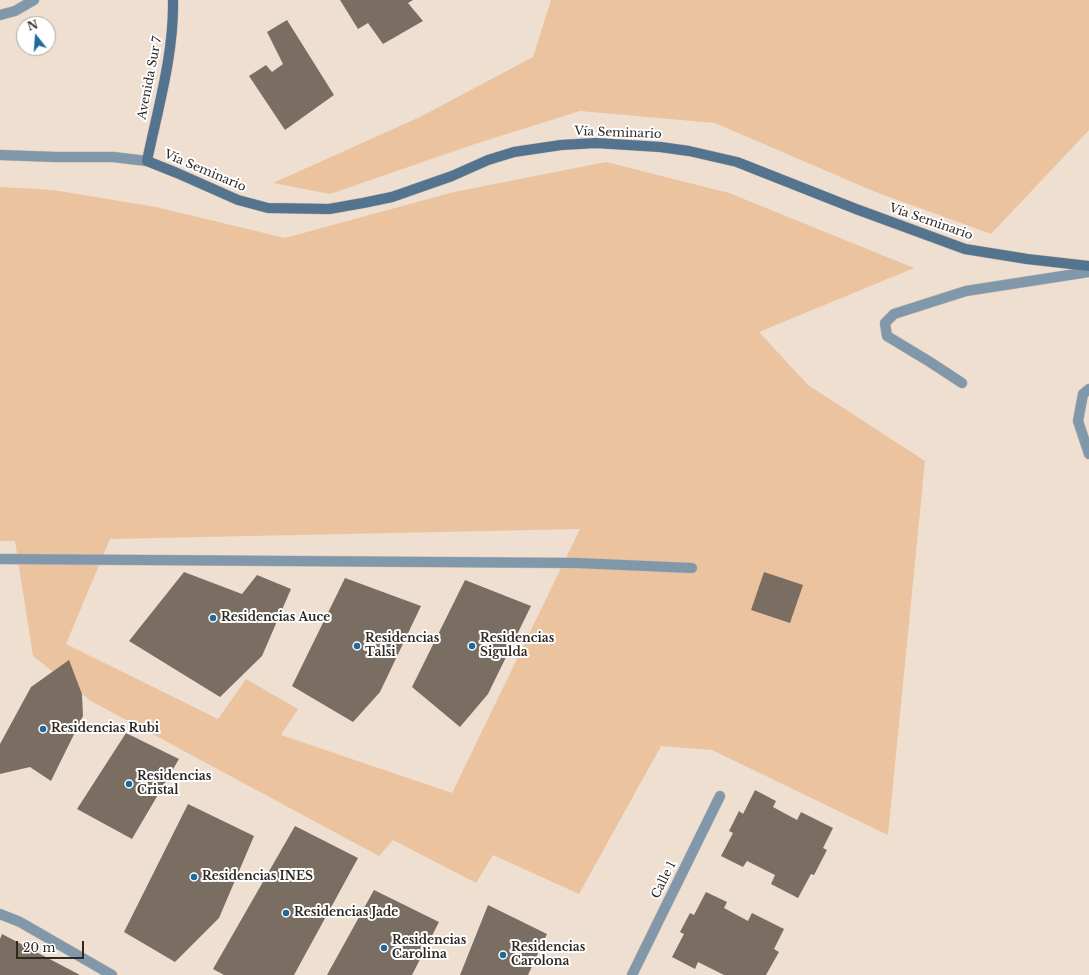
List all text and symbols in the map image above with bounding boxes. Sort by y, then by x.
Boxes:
north arrow [16,16,56,56]
text: N [26,17,40,34]
street label: Avenida Sur 7 [135,35,165,121]
street label: Vía Seminario [574,124,662,142]
street label: Vía Seminario [162,147,248,195]
street label: Vía Seminario [887,201,975,243]
place label: Residencias Auce [221,611,330,625]
marker: Residencias Auce [208,613,218,623]
place label: Residencias Talsi [365,632,439,660]
place label: Residencias Sigulda [480,632,554,660]
marker: Residencias Talsi [352,641,362,651]
marker: Residencias Sigulda [467,641,477,651]
place label: Residencias Rubi [51,722,159,736]
marker: Residencias Rubi [38,724,48,734]
place label: Residencias Cristal [137,770,211,798]
marker: Residencias Cristal [124,779,134,789]
street label: Calle 1 [649,859,679,901]
place label: Residencias INES [202,870,313,884]
marker: Residencias INES [189,872,199,882]
place label: Residencias Jade [294,906,398,920]
marker: Residencias Jade [281,908,291,918]
scale bar [18,933,86,959]
place label: Residencias Carolina [392,934,466,962]
text: 20 m [23,940,55,955]
place label: Residencias Carolona [511,941,585,969]
marker: Residencias Carolina [379,943,389,953]
marker: Residencias Carolona [498,950,508,960]

